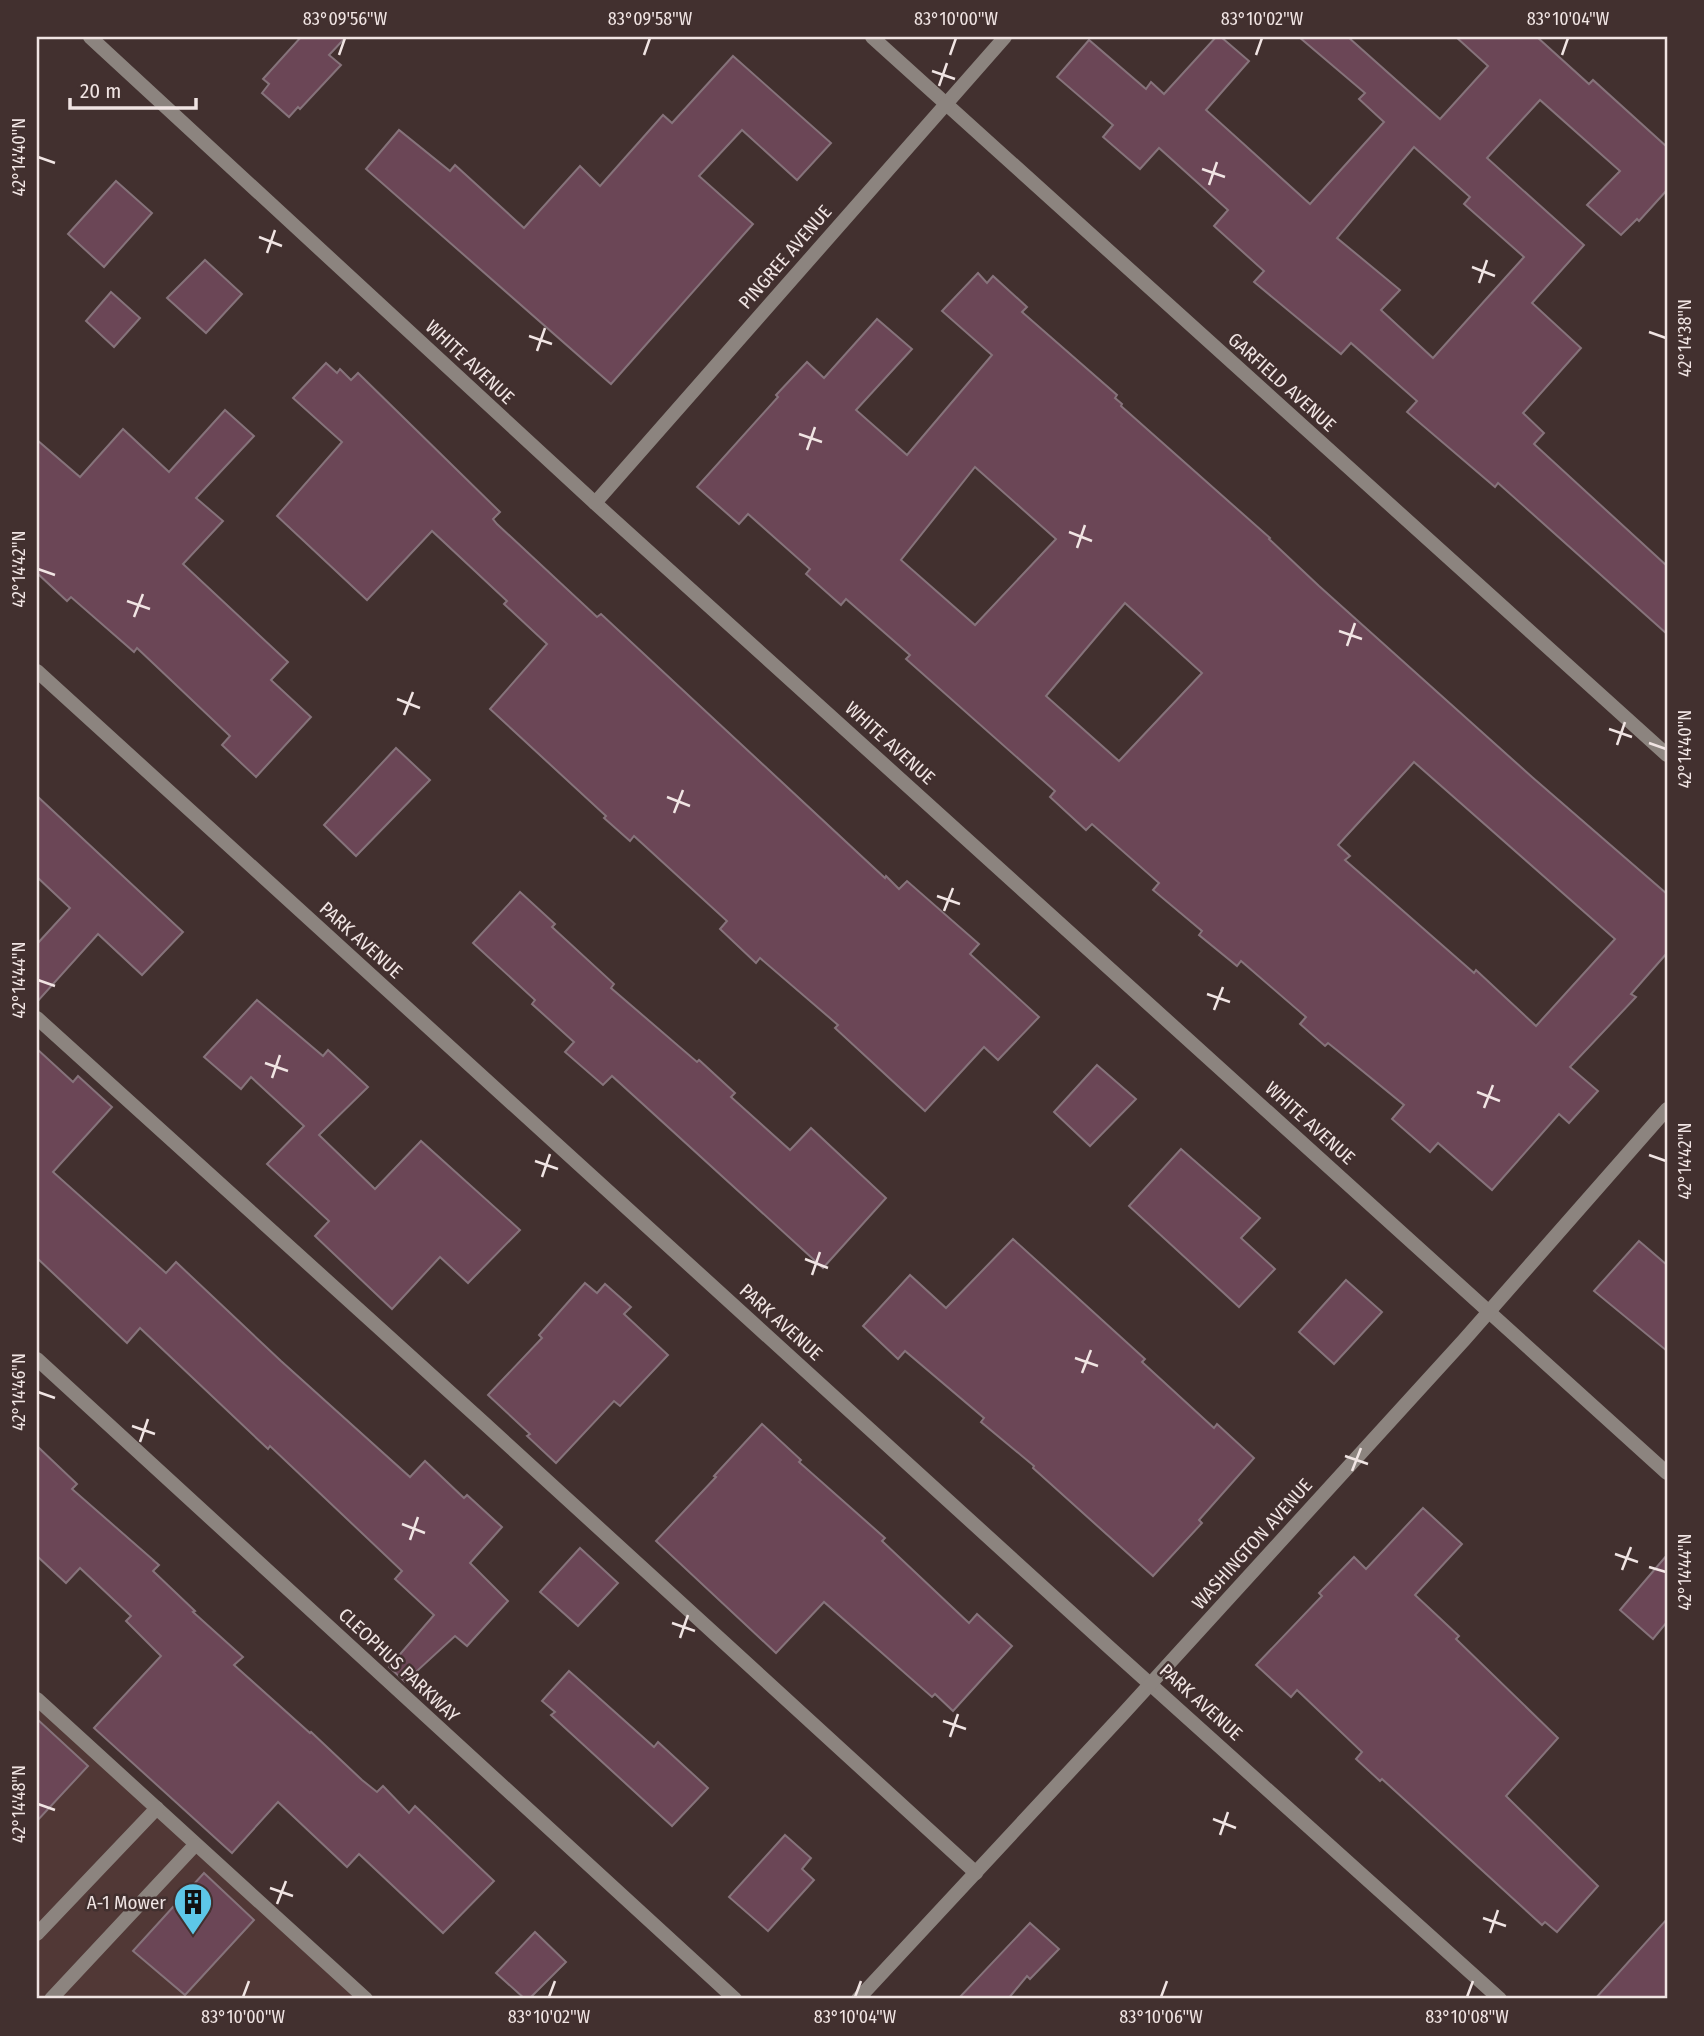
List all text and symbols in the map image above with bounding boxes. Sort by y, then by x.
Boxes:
text: 83°09'56"W [303,8,388,30]
text: 83°09'58"W [608,8,693,30]
text: 83°10'00"W [914,8,999,30]
text: 83°10'02"W [1221,8,1304,30]
text: 83°10'04"W [1527,8,1610,30]
scale bar [70,66,196,110]
text: 20 m [80,78,121,104]
text: 42°14'40"N [8,118,30,196]
street label: PINGREE AVENUE [734,200,836,314]
text: 42°14'38"N [1674,299,1696,377]
street label: WHITE AVENUE [421,315,519,409]
street label: GARFIELD AVENUE [1223,328,1341,437]
text: 42°14'42"N [8,531,30,607]
street label: WHITE AVENUE [840,697,940,789]
text: 42°14'40"N [1674,710,1696,788]
street label: PARK AVENUE [315,897,407,983]
text: 42°14'44"N [8,942,30,1018]
street label: WHITE AVENUE [1260,1077,1360,1169]
text: 42°14'42"N [1674,1123,1696,1199]
street label: PARK AVENUE [735,1279,827,1365]
text: 42°14'46"N [8,1353,30,1431]
street label: WASHINGTON AVENUE [1187,1474,1317,1614]
text: 42°14'44"N [1674,1534,1696,1610]
street label: CLEOPHUS PARKWAY [334,1603,465,1727]
street label: PARK AVENUE [1155,1659,1247,1745]
text: 42°14'48"N [8,1765,30,1843]
building icon: A-1 Mower [172,1881,214,1936]
place label: A-1 Mower [87,1891,166,1914]
text: 83°10'00"W [201,2006,286,2028]
text: 83°10'02"W [508,2006,591,2028]
text: 83°10'04"W [814,2006,897,2028]
text: 83°10'06"W [1119,2006,1203,2028]
text: 83°10'08"W [1425,2006,1509,2028]

